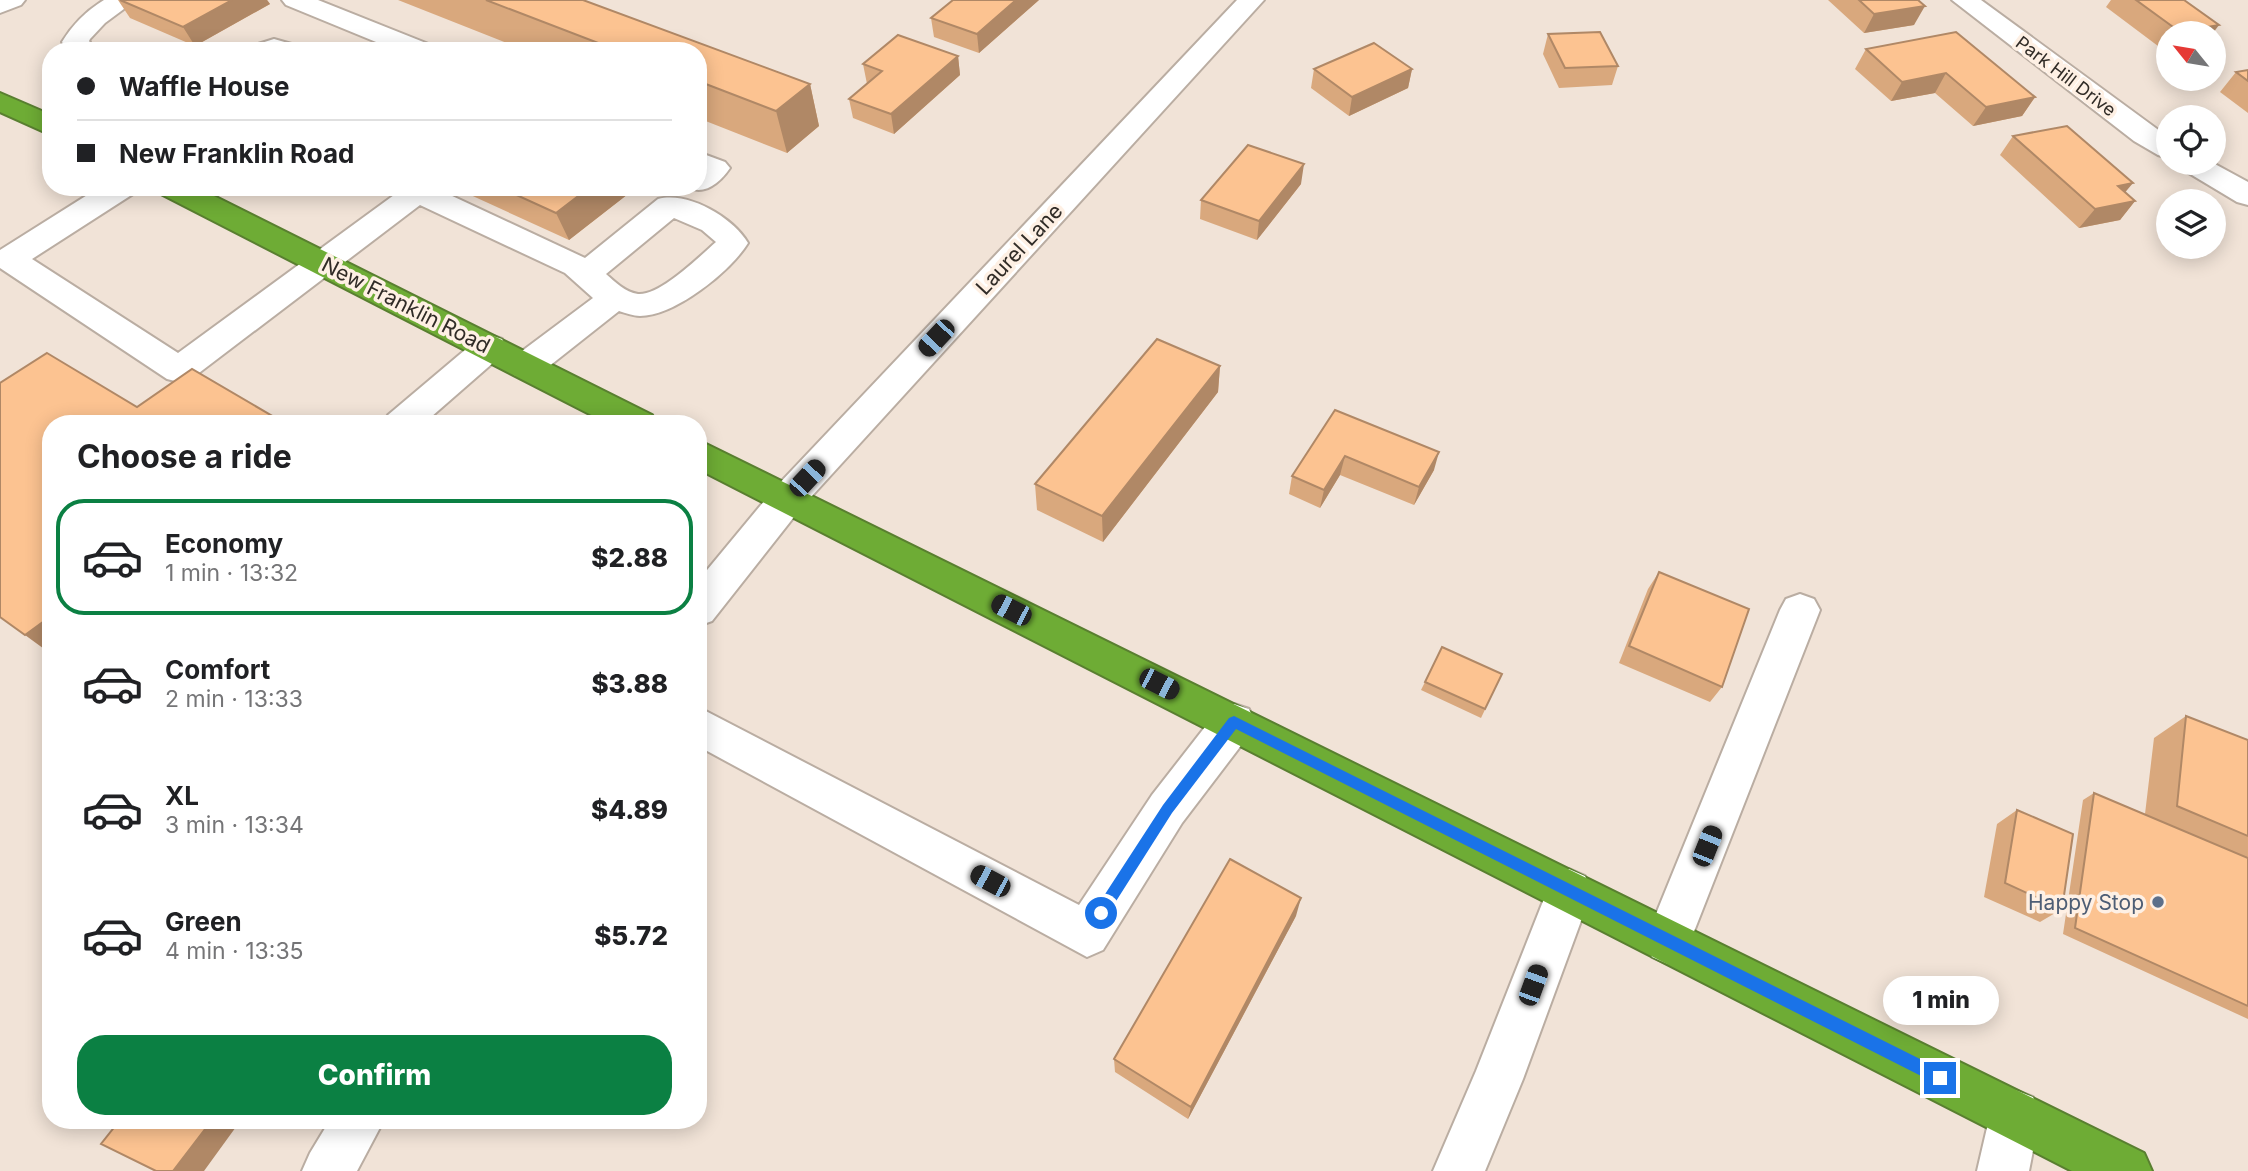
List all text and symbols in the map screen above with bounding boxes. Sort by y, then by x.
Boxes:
north arrow [2156,21,2226,91]
map controls [2156,21,2226,259]
street label: Park Hill Drive [2012,32,2120,120]
text: Waffle House [119,71,290,102]
button: locate [2156,105,2226,175]
text: New Franklin Road [119,138,354,169]
button: layers [2156,189,2226,259]
street label: Laurel Lane [971,198,1067,300]
street label: New Franklin Road [318,252,494,358]
car [914,315,959,361]
text: Choose a ride [77,437,292,476]
car [785,455,830,501]
icon: car [81,526,144,589]
text: Economy [165,528,283,559]
text: $2.88 [591,542,668,573]
text: 1 min · 13:32 [165,559,298,587]
car [988,591,1035,629]
icon: car [81,652,144,715]
text: Comfort [165,654,270,685]
car [1136,665,1183,703]
text: $3.88 [591,668,668,699]
text: 2 min · 13:33 [165,685,303,713]
icon: car [81,778,144,841]
text: XL [165,780,199,811]
text: $4.89 [591,794,668,825]
text: 3 min · 13:34 [165,811,304,839]
car [1690,823,1725,869]
car [967,862,1014,900]
place label: Happy Stop [2028,890,2144,915]
marker: Happy Stop [2150,894,2166,910]
route start [1085,897,1117,929]
icon: car [81,904,144,967]
text: Green [165,906,242,937]
text: $5.72 [594,920,668,951]
text: 4 min · 13:35 [165,937,304,965]
car [1516,962,1551,1008]
callout: 1 min [1882,976,1998,1026]
text: 1 min [1912,986,1970,1014]
button: Confirm [77,1035,672,1115]
route end [1924,1062,1956,1094]

